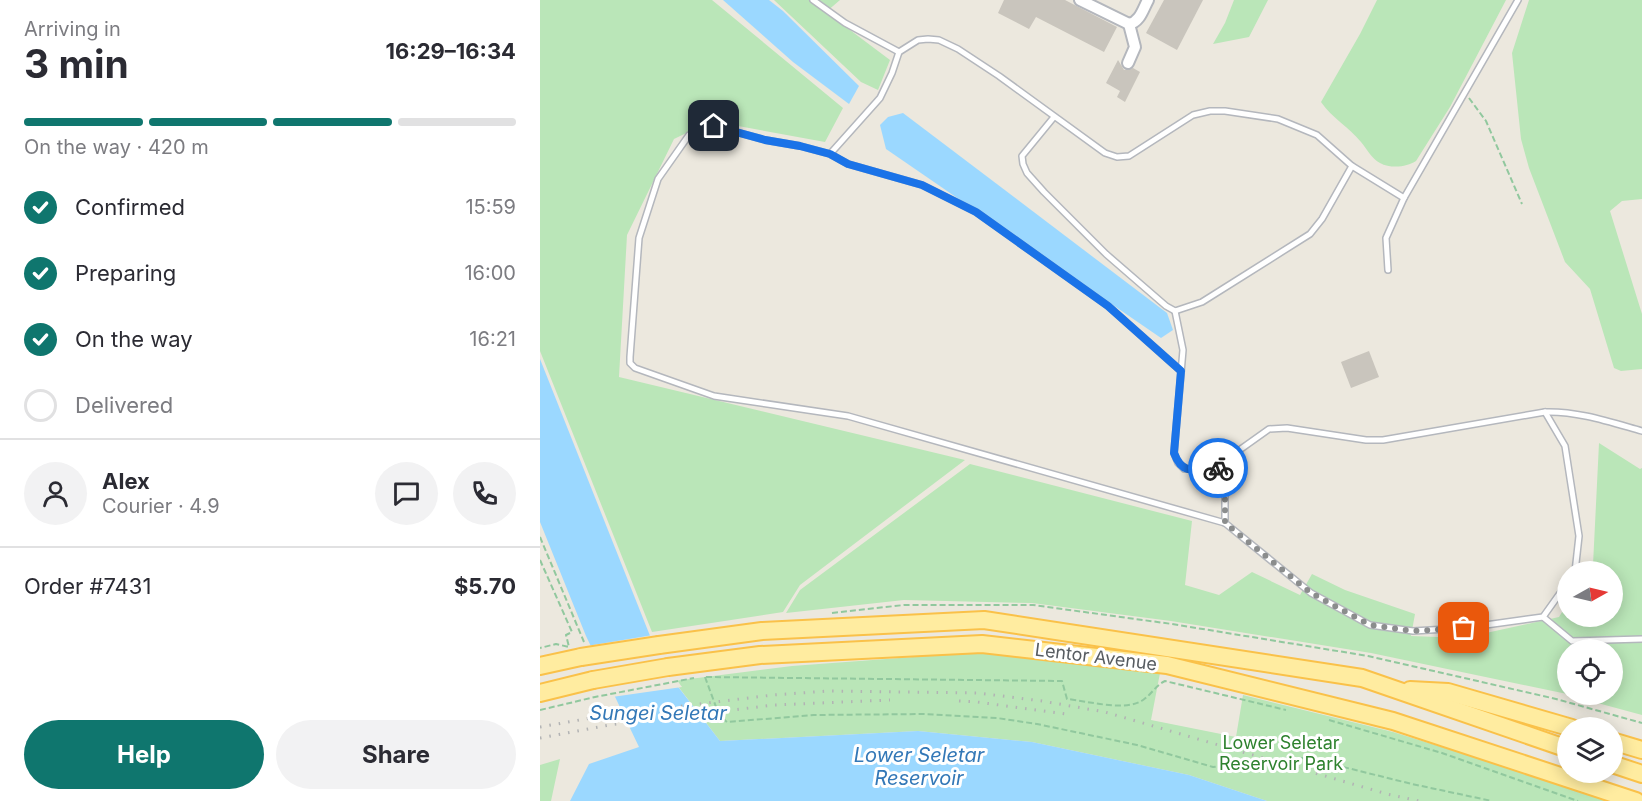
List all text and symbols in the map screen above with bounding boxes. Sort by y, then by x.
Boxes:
text: Arriving in [24,17,121,41]
text: 16:29–16:34 [386,38,516,64]
text: 3 min [24,40,129,87]
pin [688,100,739,151]
icon: home [697,109,730,142]
text: On the way · 420 m [24,135,209,159]
icon: check [24,191,57,224]
text: Confirmed [75,194,185,220]
text: 15:59 [465,195,516,219]
icon: check [24,257,57,290]
text: Preparing [75,260,176,286]
text: 16:00 [464,261,516,285]
icon: check [24,323,57,356]
text: On the way [75,326,193,352]
text: 16:21 [469,327,516,351]
text: Delivered [75,392,173,418]
courier [1188,438,1248,498]
icon: bike [1202,452,1235,485]
button: person [24,462,87,525]
button: chat [375,462,438,525]
button: phone [453,462,516,525]
text: Alex [102,468,150,494]
text: Courier · 4.9 [102,494,220,518]
north arrow [1557,561,1623,627]
map controls [1557,561,1623,783]
text: Order #7431 [24,573,151,599]
text: $5.70 [454,573,516,599]
pin [1438,602,1489,653]
icon: bag [1447,611,1480,644]
street label: Lentor Avenue [1034,639,1158,674]
button: locate [1557,639,1623,705]
water label: Sungei Seletar [589,701,727,725]
button: layers [1557,717,1623,783]
button: Help [24,720,264,789]
button: Share [276,720,516,789]
park label: Lower Seletar Reservoir Park [1219,732,1343,774]
water label: Lower Seletar Reservoir [854,743,985,790]

